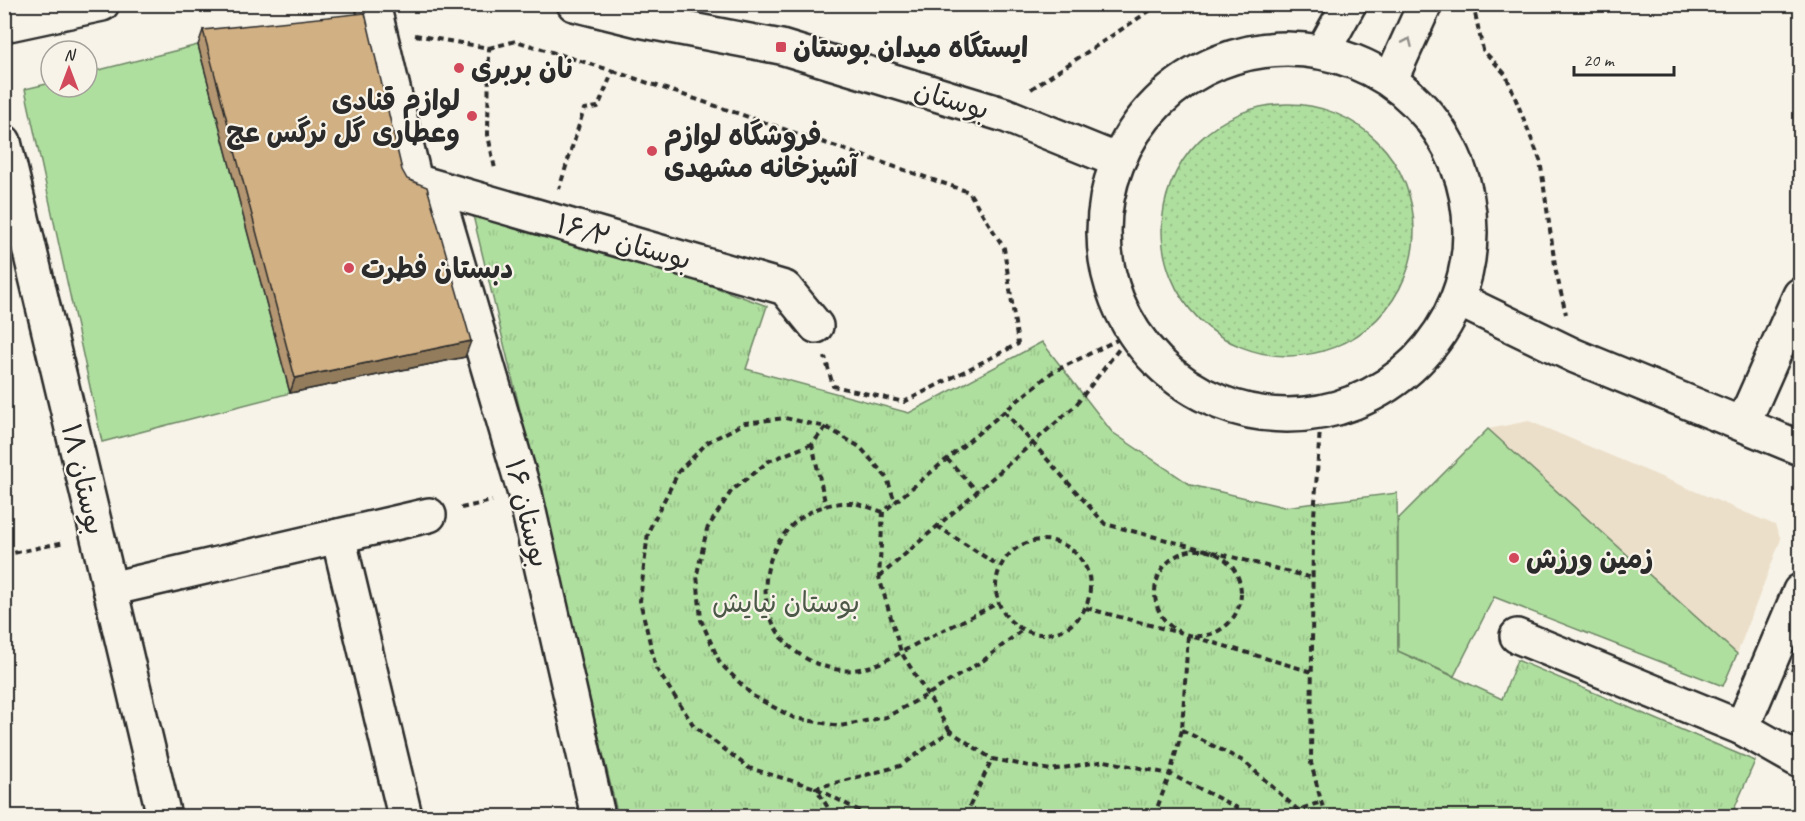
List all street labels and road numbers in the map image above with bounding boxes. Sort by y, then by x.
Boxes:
street label: بوستان [910,72,994,127]
street label: بوستان ۱۶/۲ [552,206,695,277]
street label: بوستان ۱۸ [54,420,113,538]
street label: بوستان ۱۶ [497,455,558,571]

